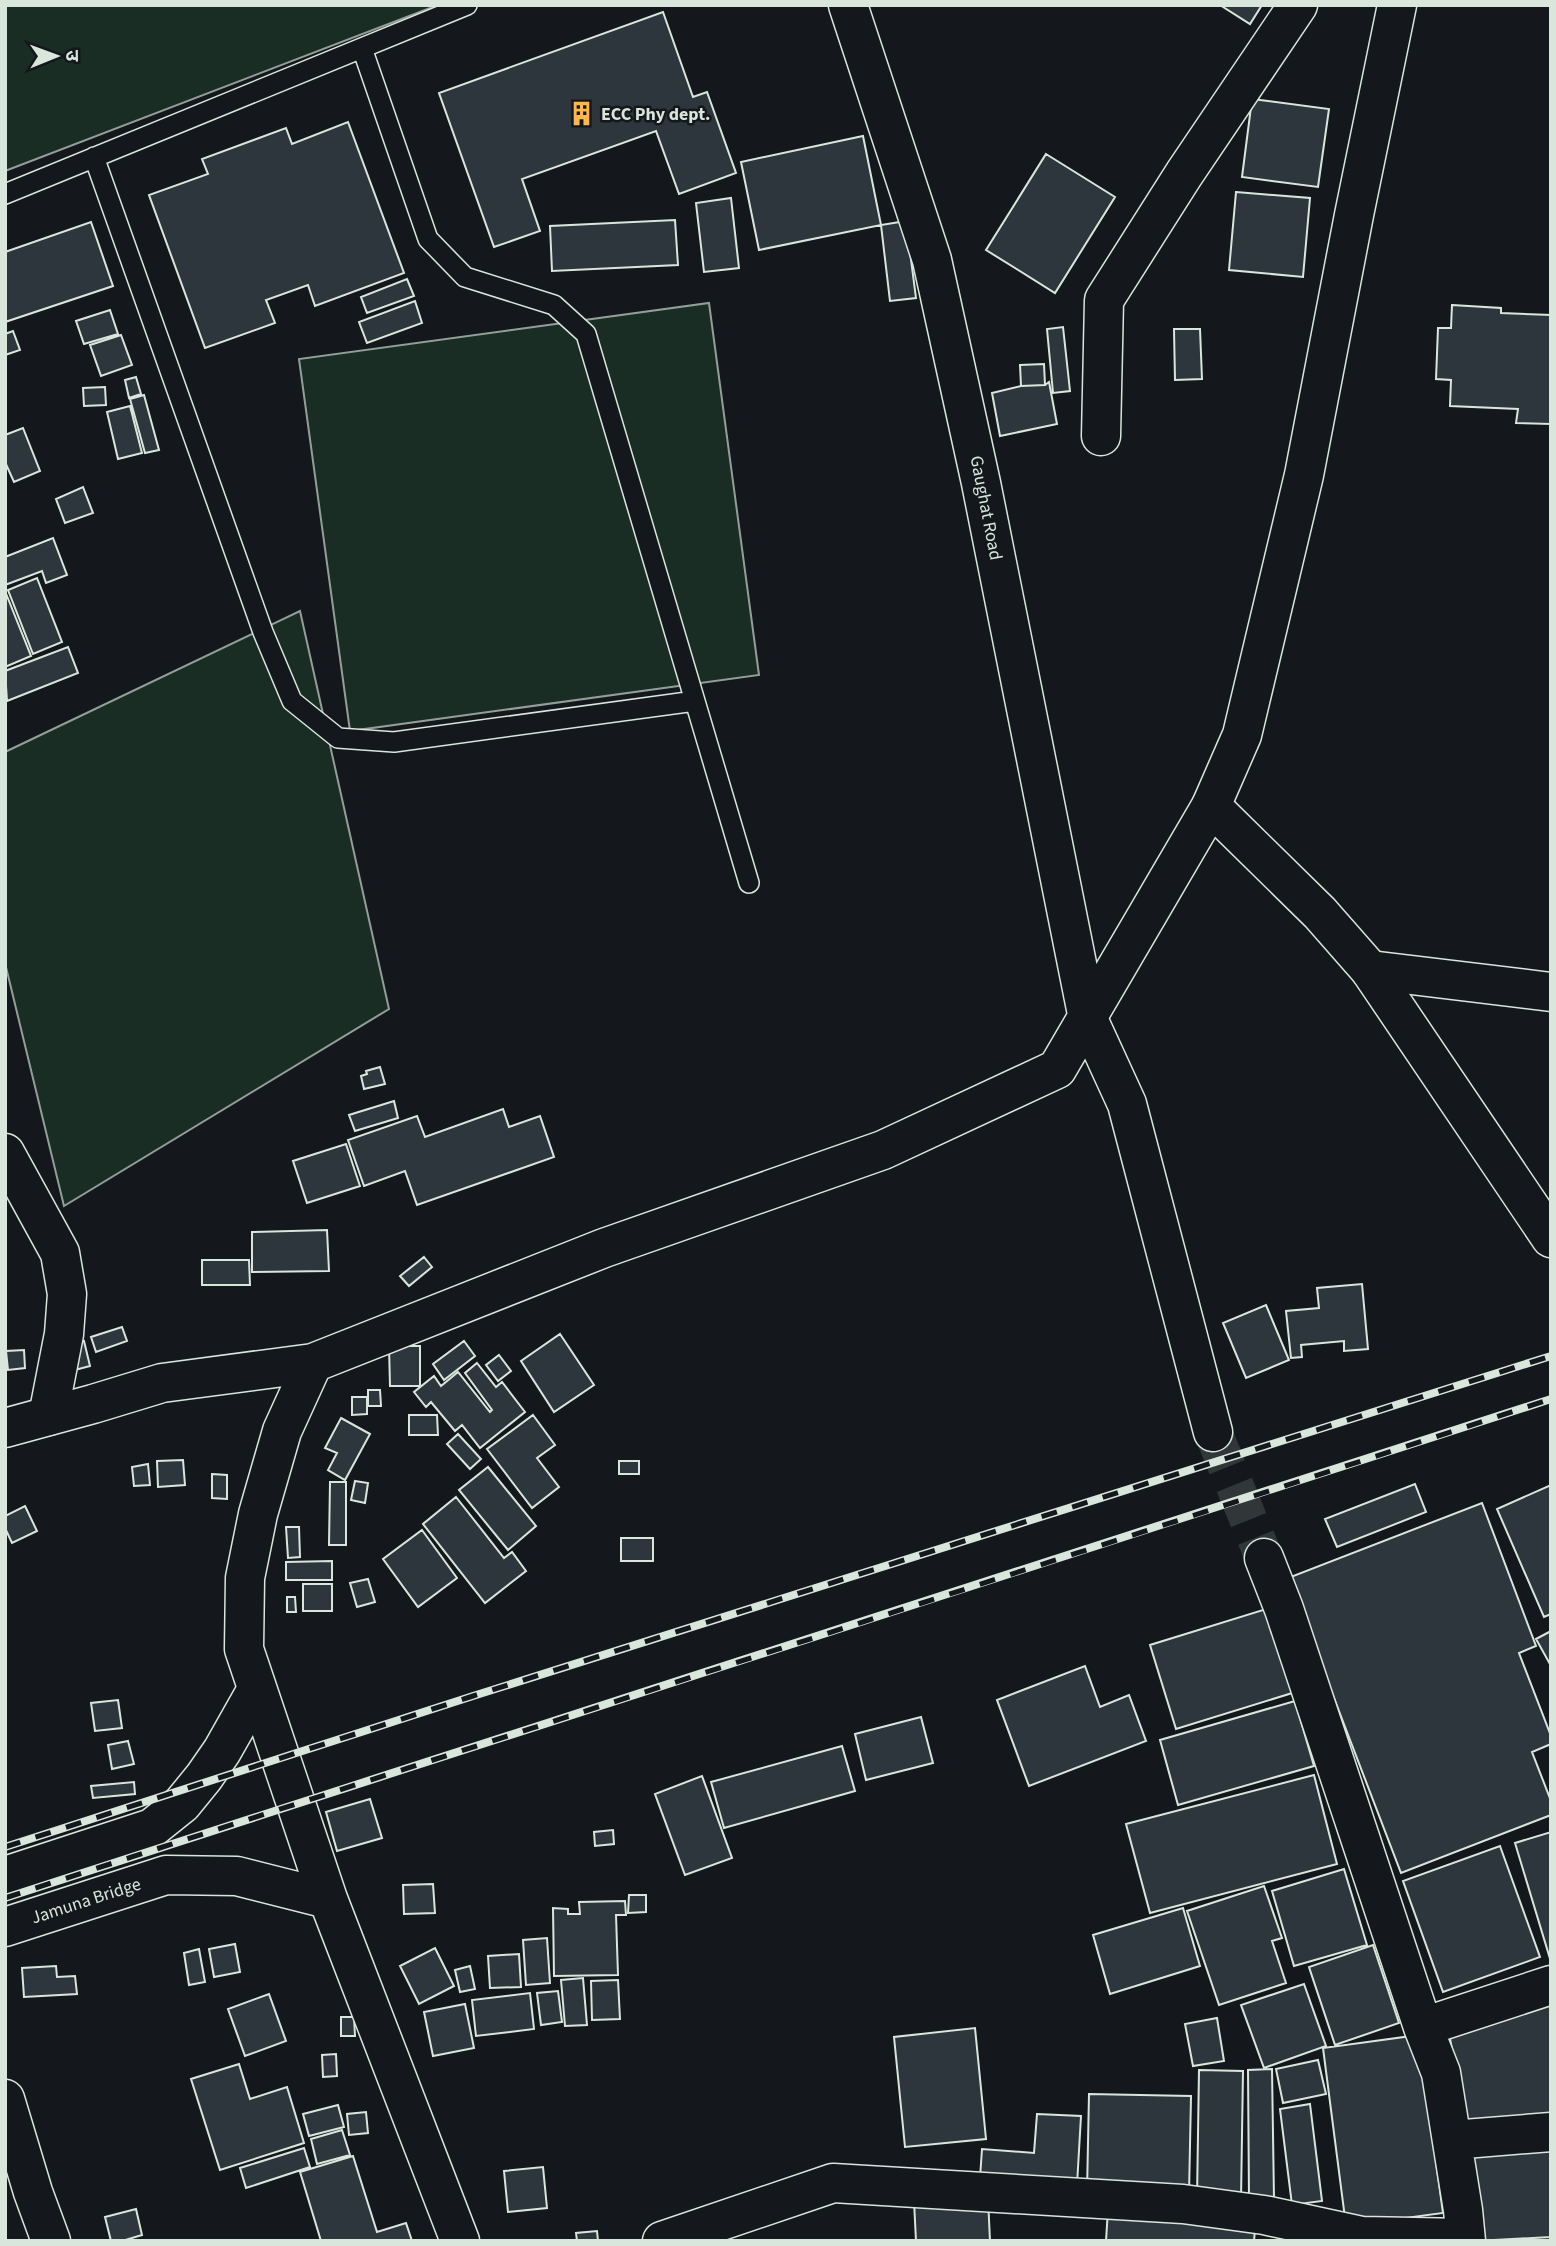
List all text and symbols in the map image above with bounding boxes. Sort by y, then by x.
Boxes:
north arrow [21,21,91,91]
text: उ [58,50,85,62]
building icon: ECC Phy dept. [567,100,595,128]
place label: ECC Phy dept. [601,102,710,127]
street label: Gaughat Road [964,454,1008,562]
street label: Jamuna Bridge [28,1871,144,1930]

